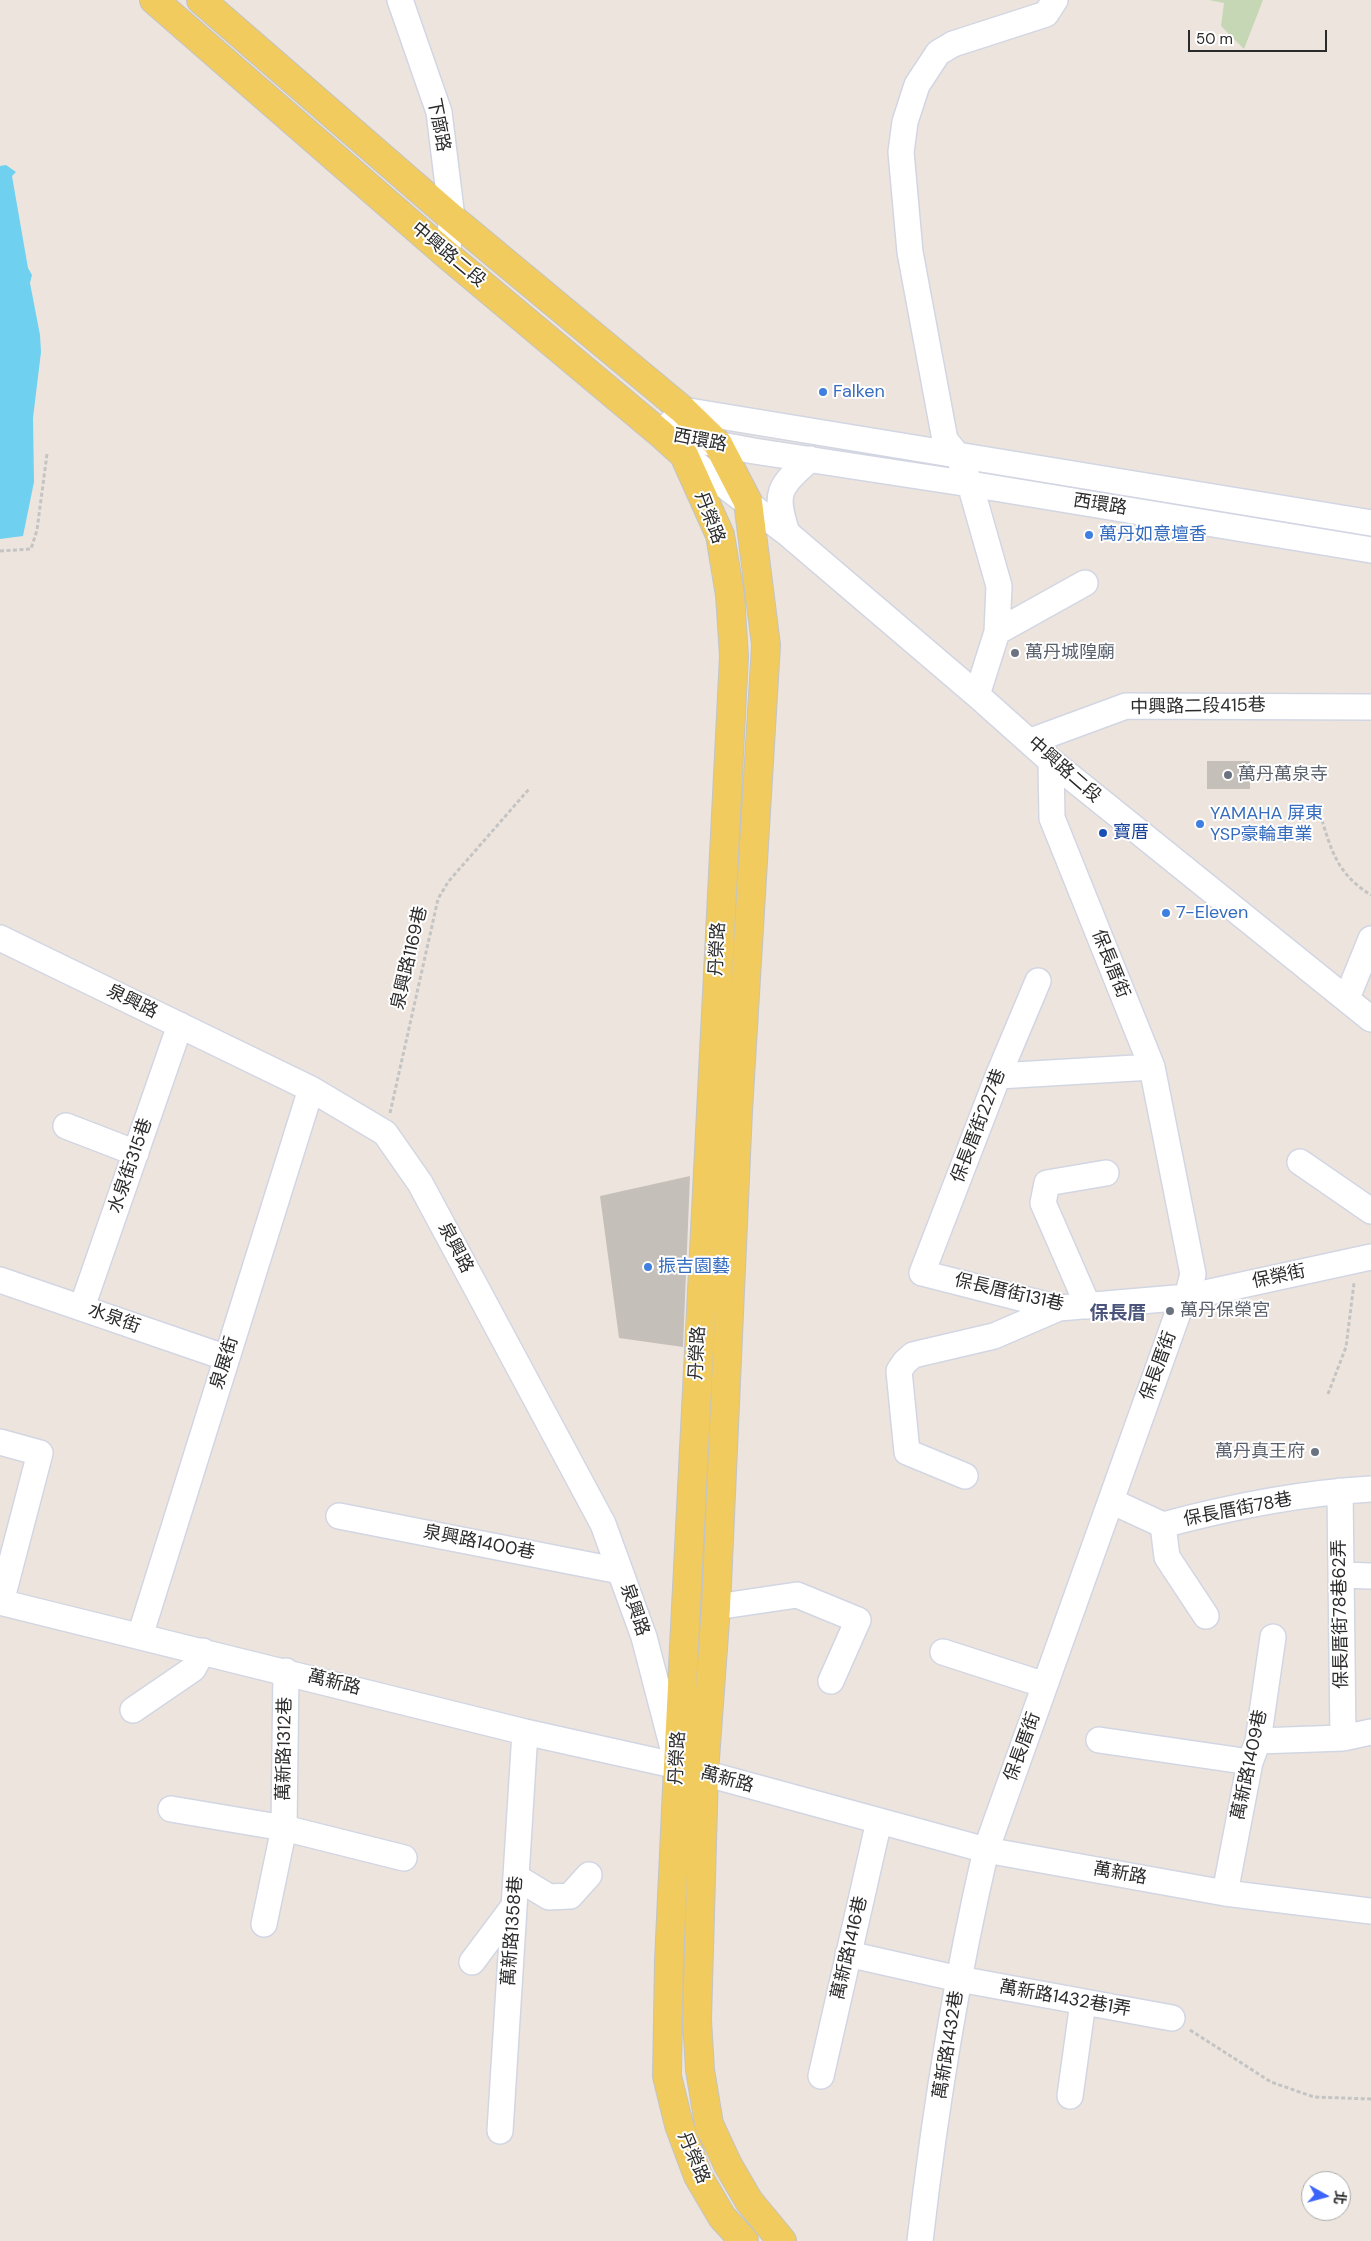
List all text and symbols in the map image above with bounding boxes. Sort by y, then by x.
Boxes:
scale bar [1191,20,1330,52]
text: 50 m [1196,29,1233,49]
street label: 下廍路 [422,96,454,154]
street label: 中興路二段 [407,218,489,292]
place label: Falken [833,381,885,403]
marker: Falken [817,386,829,398]
street label: 西環路 [671,425,729,457]
street label: 丹榮路 [689,489,729,547]
street label: 西環路 [1072,490,1128,520]
place label: 萬丹如意壇香 [1099,524,1207,546]
marker: 萬丹如意壇香 [1083,529,1095,541]
place label: 萬丹城隍廟 [1025,642,1115,664]
marker: 萬丹城隍廟 [1009,647,1021,659]
street label: 中興路二段415巷 [1130,695,1266,719]
street label: 中興路二段 [1023,732,1105,808]
place label: 萬丹萬泉寺 [1238,764,1328,786]
marker: 萬丹萬泉寺 [1222,769,1234,781]
place label: YAMAHA 屏東 YSP豪輪車業 [1210,803,1323,846]
marker: YAMAHA 屏東 YSP豪輪車業 [1194,818,1206,830]
place label: 寶厝 [1113,822,1149,844]
marker: 寶厝 [1097,827,1109,839]
place label: 7-Eleven [1176,902,1248,924]
street label: 泉興路1169巷 [388,904,432,1012]
marker: 7-Eleven [1160,907,1172,919]
street label: 丹榮路 [706,921,730,977]
street label: 保長厝街 [1087,927,1133,1001]
street label: 泉興路 [103,980,161,1024]
street label: 保長厝街227巷 [947,1066,1011,1186]
street label: 水泉街315巷 [105,1116,157,1216]
street label: 泉興路 [433,1219,477,1277]
place label: 振吉園藝 [658,1256,730,1278]
marker: 振吉園藝 [642,1261,654,1273]
street label: 保榮街 [1250,1261,1308,1293]
street label: 保長厝街131巷 [952,1270,1066,1316]
street label: 水泉街 [85,1300,143,1338]
place label: 萬丹保榮宮 [1180,1300,1270,1322]
district label: 保長厝 [1090,1303,1146,1325]
marker: 萬丹保榮宮 [1164,1305,1176,1317]
street label: 丹榮路 [686,1325,710,1381]
street label: 保長厝街 [1137,1328,1181,1404]
street label: 泉展街 [207,1334,243,1392]
place label: 萬丹真王府 [1215,1441,1305,1463]
marker: 萬丹真王府 [1309,1446,1321,1458]
street label: 保長厝街78巷 [1182,1489,1294,1531]
street label: 泉興路1400巷 [421,1522,537,1564]
street label: 保長厝街78巷62弄 [1329,1539,1353,1689]
street label: 泉興路 [615,1581,653,1639]
street label: 萬新路 [305,1666,363,1700]
street label: 萬新路1312巷 [273,1697,297,1801]
street label: 萬新路1409巷 [1228,1708,1272,1822]
street label: 保長厝街 [1001,1709,1045,1785]
street label: 丹榮路 [666,1730,690,1786]
street label: 萬新路 [698,1763,756,1797]
street label: 萬新路 [1092,1859,1148,1889]
street label: 萬新路1358巷 [498,1875,528,1987]
street label: 萬新路1416巷 [828,1894,872,2002]
street label: 萬新路1432巷1弄 [998,1977,1132,2021]
street label: 萬新路1432巷 [930,1989,968,2101]
street label: 丹榮路 [673,2129,713,2187]
north arrow [1301,2171,1351,2221]
text: 北 [1330,2190,1350,2206]

